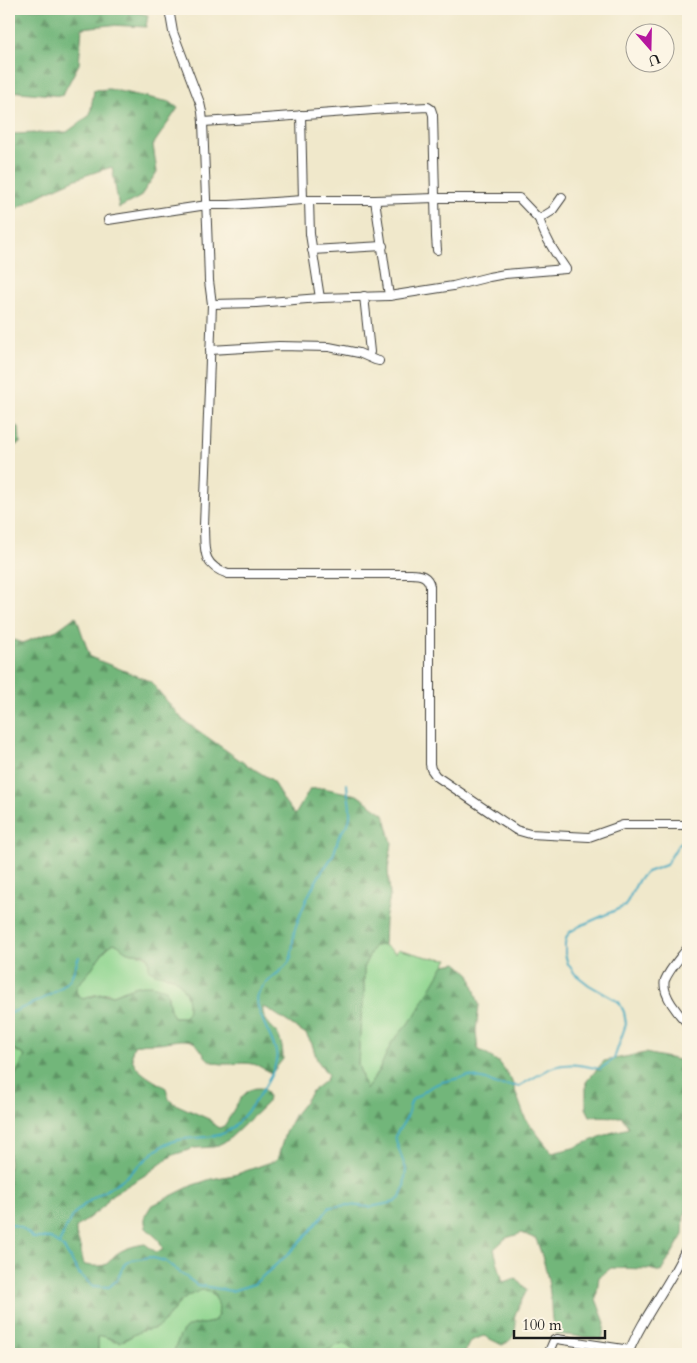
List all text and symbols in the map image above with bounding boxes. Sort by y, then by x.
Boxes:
north arrow [624,22,674,72]
text: U [645,49,663,71]
scale bar [514,1308,606,1340]
text: 100 m [522,1315,562,1335]

